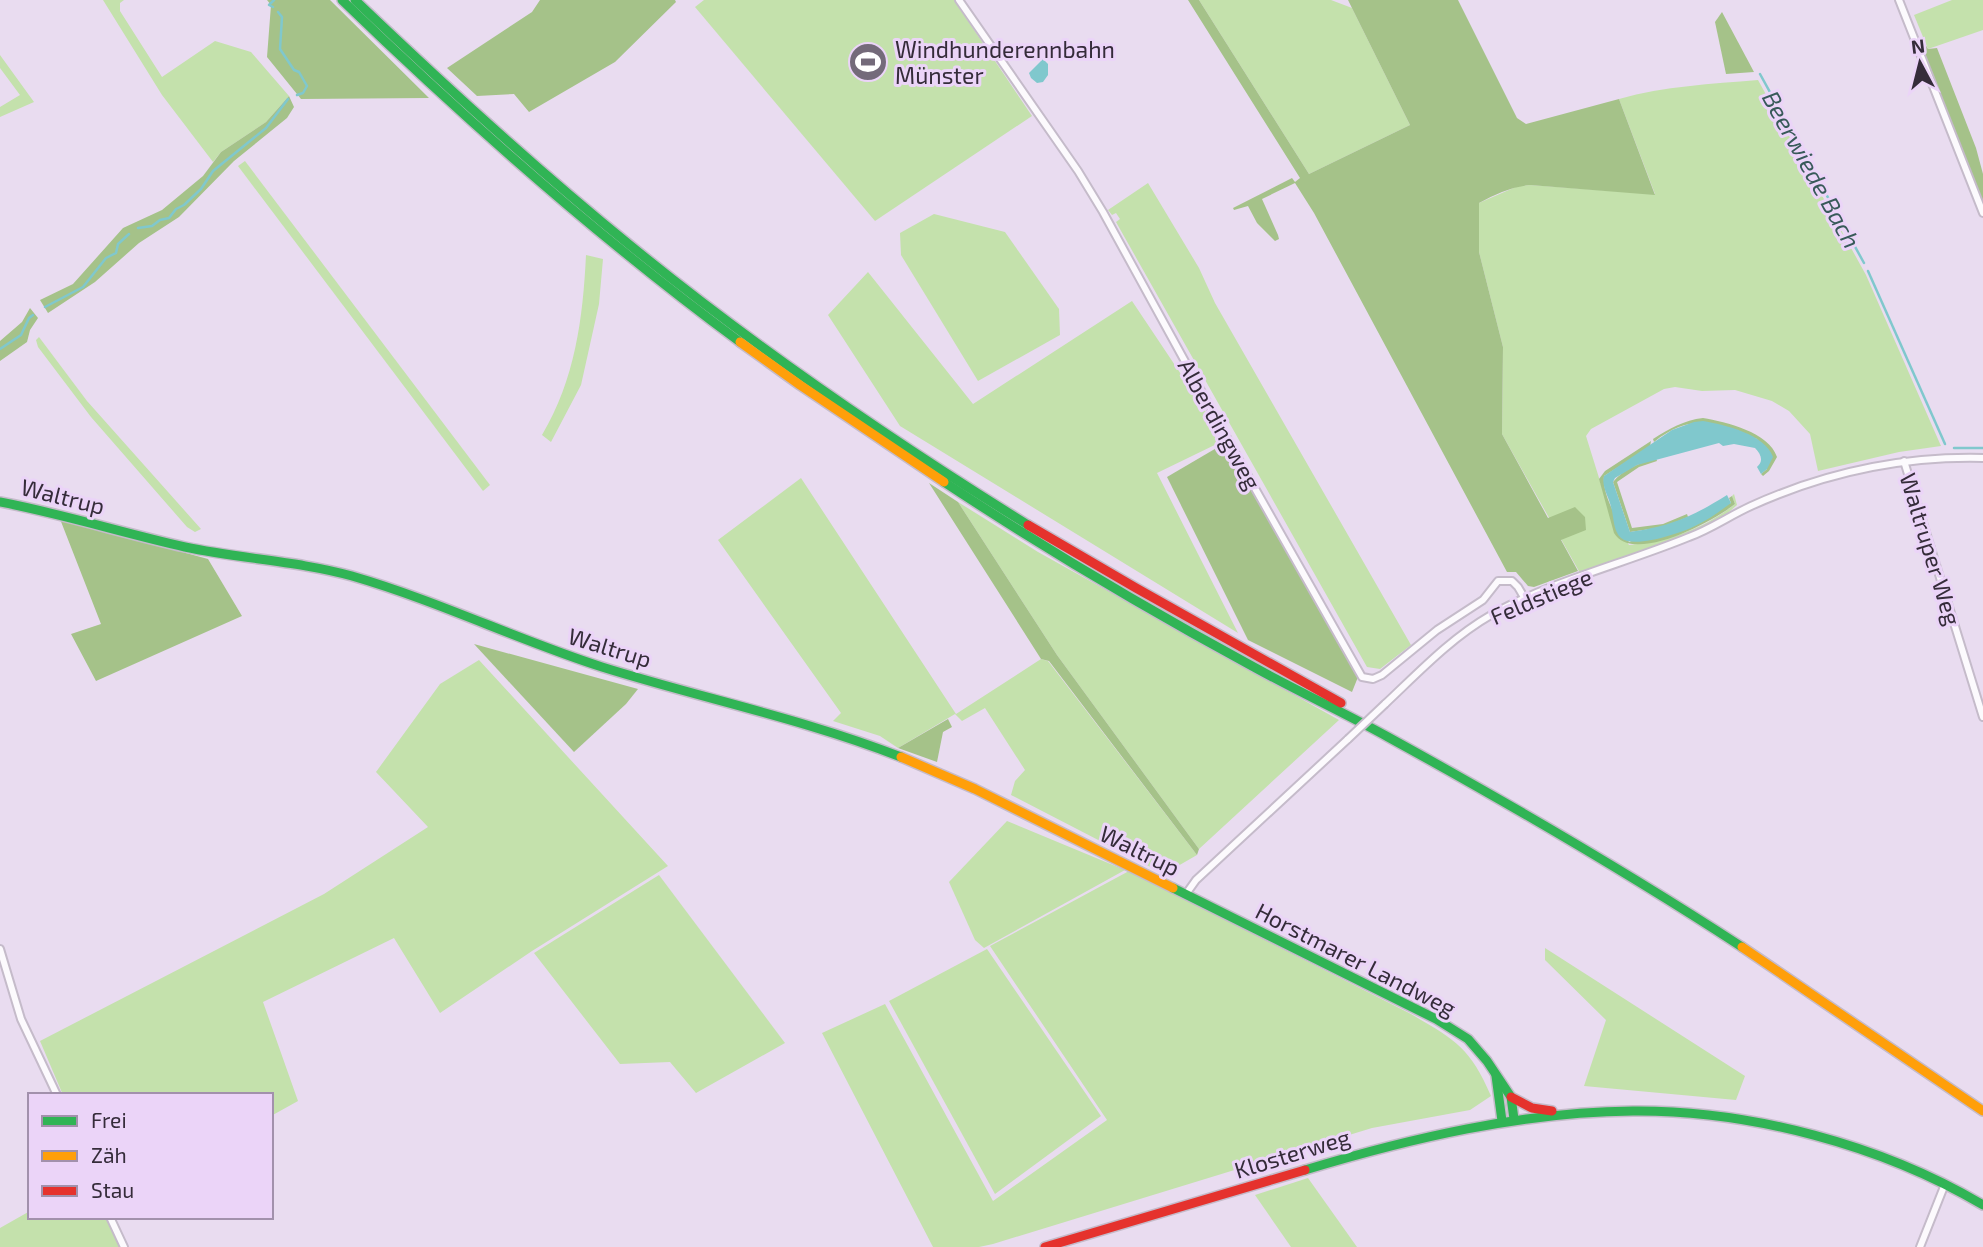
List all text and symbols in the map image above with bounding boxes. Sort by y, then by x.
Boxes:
north arrow [1885,28,1955,98]
text: N [1910,33,1926,58]
place label: Windhunderennbahn Münster [895,35,1115,89]
sports icon: Windhunderennbahn Münster [847,41,889,83]
water label: Beerwiede Bach [1757,85,1867,253]
street label: Alberdingweg [1173,354,1267,494]
street label: Waltruper Weg [1895,469,1967,629]
street label: Waltrup [18,472,108,520]
street label: Feldstiege [1486,562,1596,630]
street label: Waltrup [565,621,655,673]
street label: Waltrup [1096,819,1184,881]
street label: Horstmarer Landweg [1251,896,1461,1022]
legend [28,1093,273,1219]
text: Frei [91,1107,127,1132]
street label: Klosterweg [1231,1122,1353,1184]
text: Zäh [91,1142,127,1167]
text: Stau [91,1177,134,1202]

